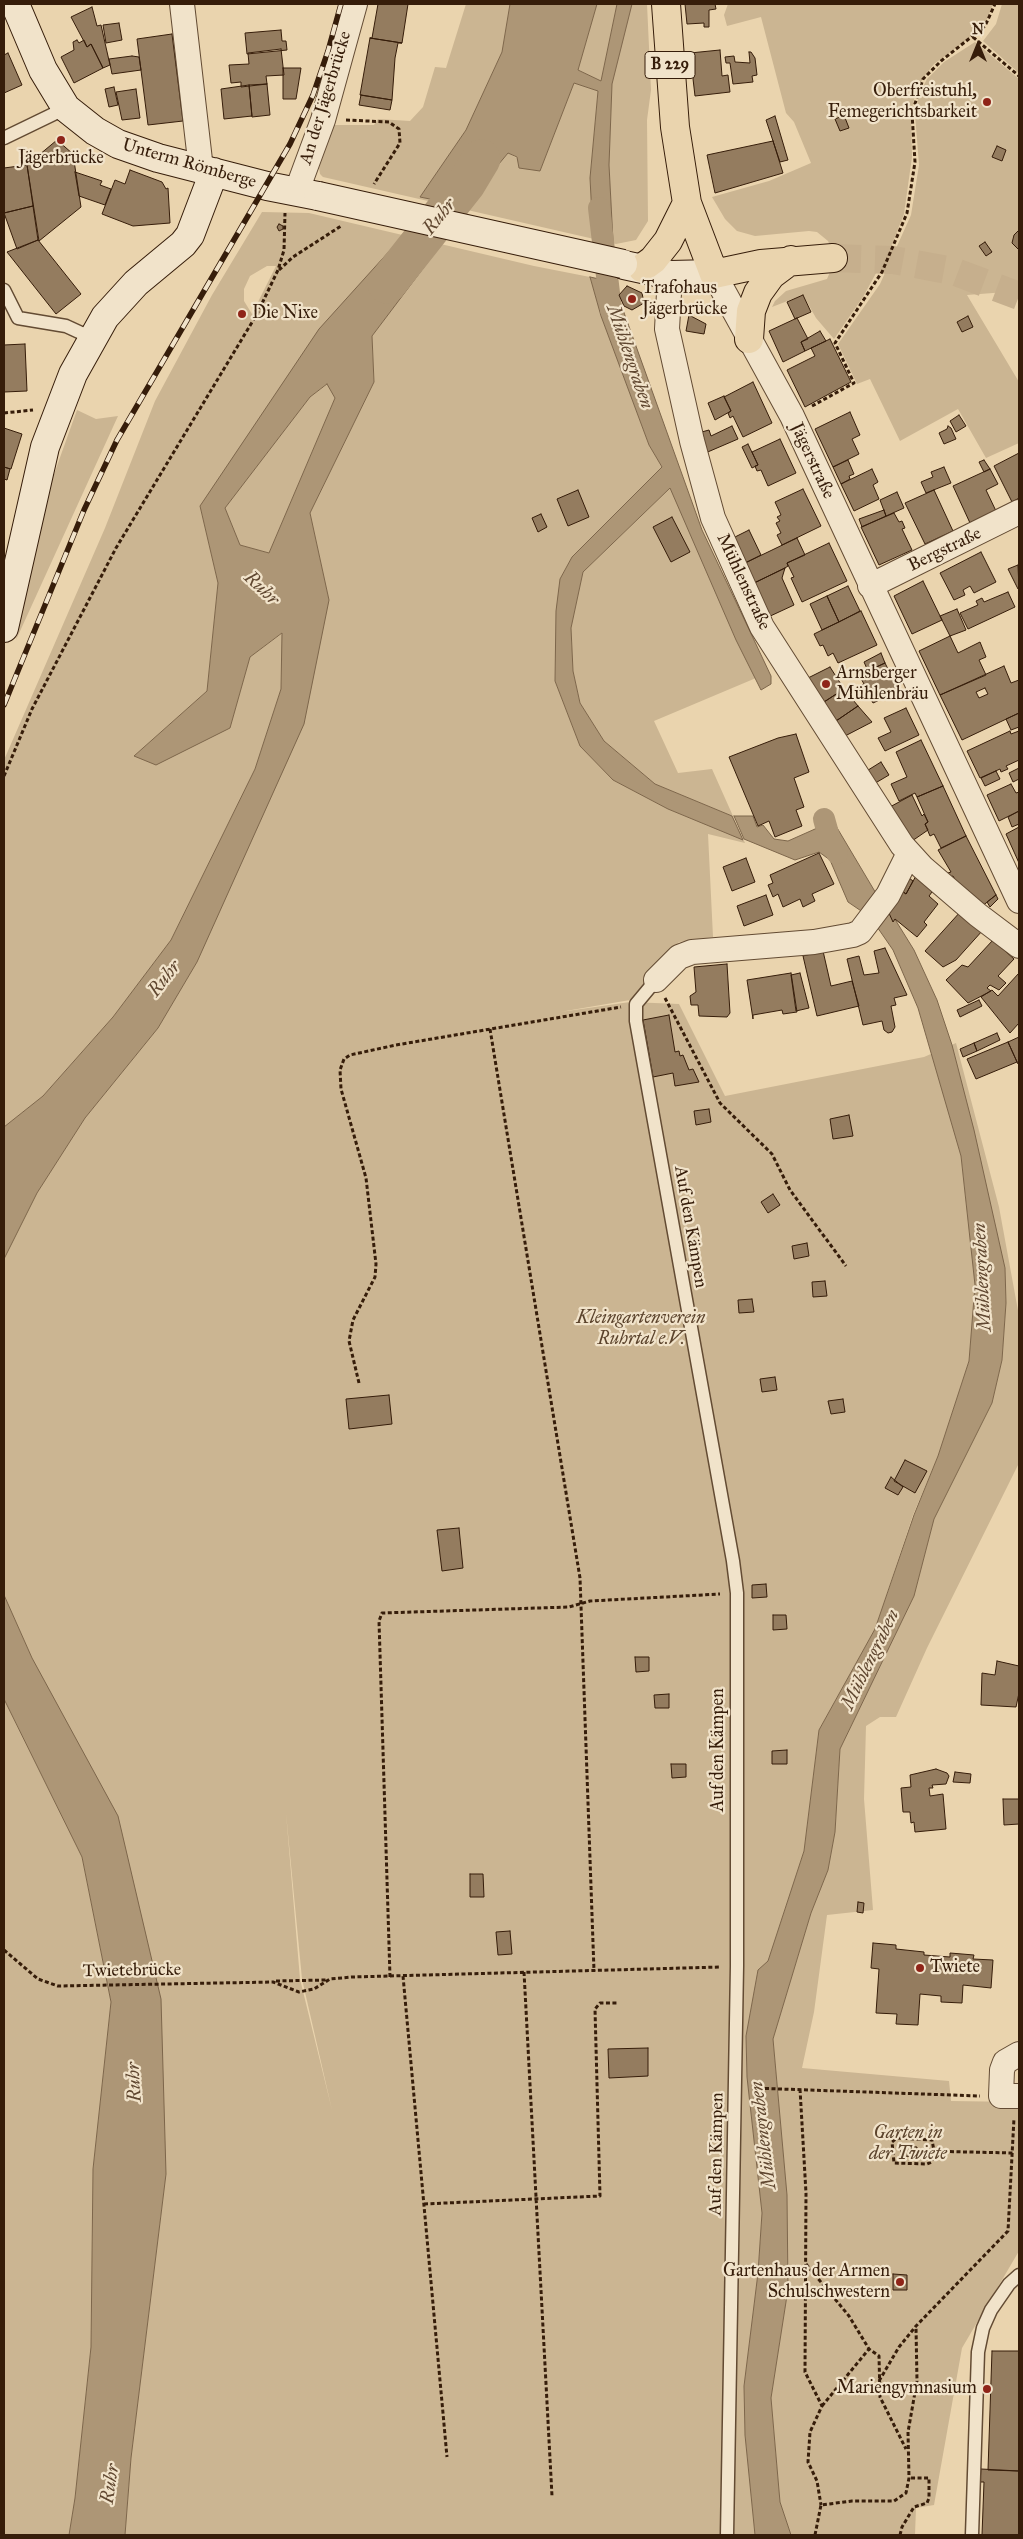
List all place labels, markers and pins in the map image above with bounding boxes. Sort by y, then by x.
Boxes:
place label: Oberfreistuhl, Femegerichtsbarkeit [828,81,977,124]
marker: Oberfreistuhl, Femegerichtsbarkeit [981,96,993,108]
marker: Jägerbrücke [55,134,67,146]
place label: Jägerbrücke [18,148,104,170]
place label: Trafohaus Jägerbrücke [642,278,727,320]
marker: Trafohaus Jägerbrücke [626,293,638,305]
place label: Die Nixe [252,303,318,325]
marker: Die Nixe [236,308,248,320]
place label: Arnsberger Mühlenbräu [836,663,929,706]
marker: Arnsberger Mühlenbräu [820,678,832,690]
place label: Twiete [930,1957,980,1979]
marker: Twiete [914,1962,926,1974]
place label: Gartenhaus der Armen Schulschwestern [723,2261,890,2304]
marker: Gartenhaus der Armen Schulschwestern [894,2276,906,2288]
place label: Mariengymnasium [837,2378,977,2400]
marker: Mariengymnasium [981,2383,993,2395]

